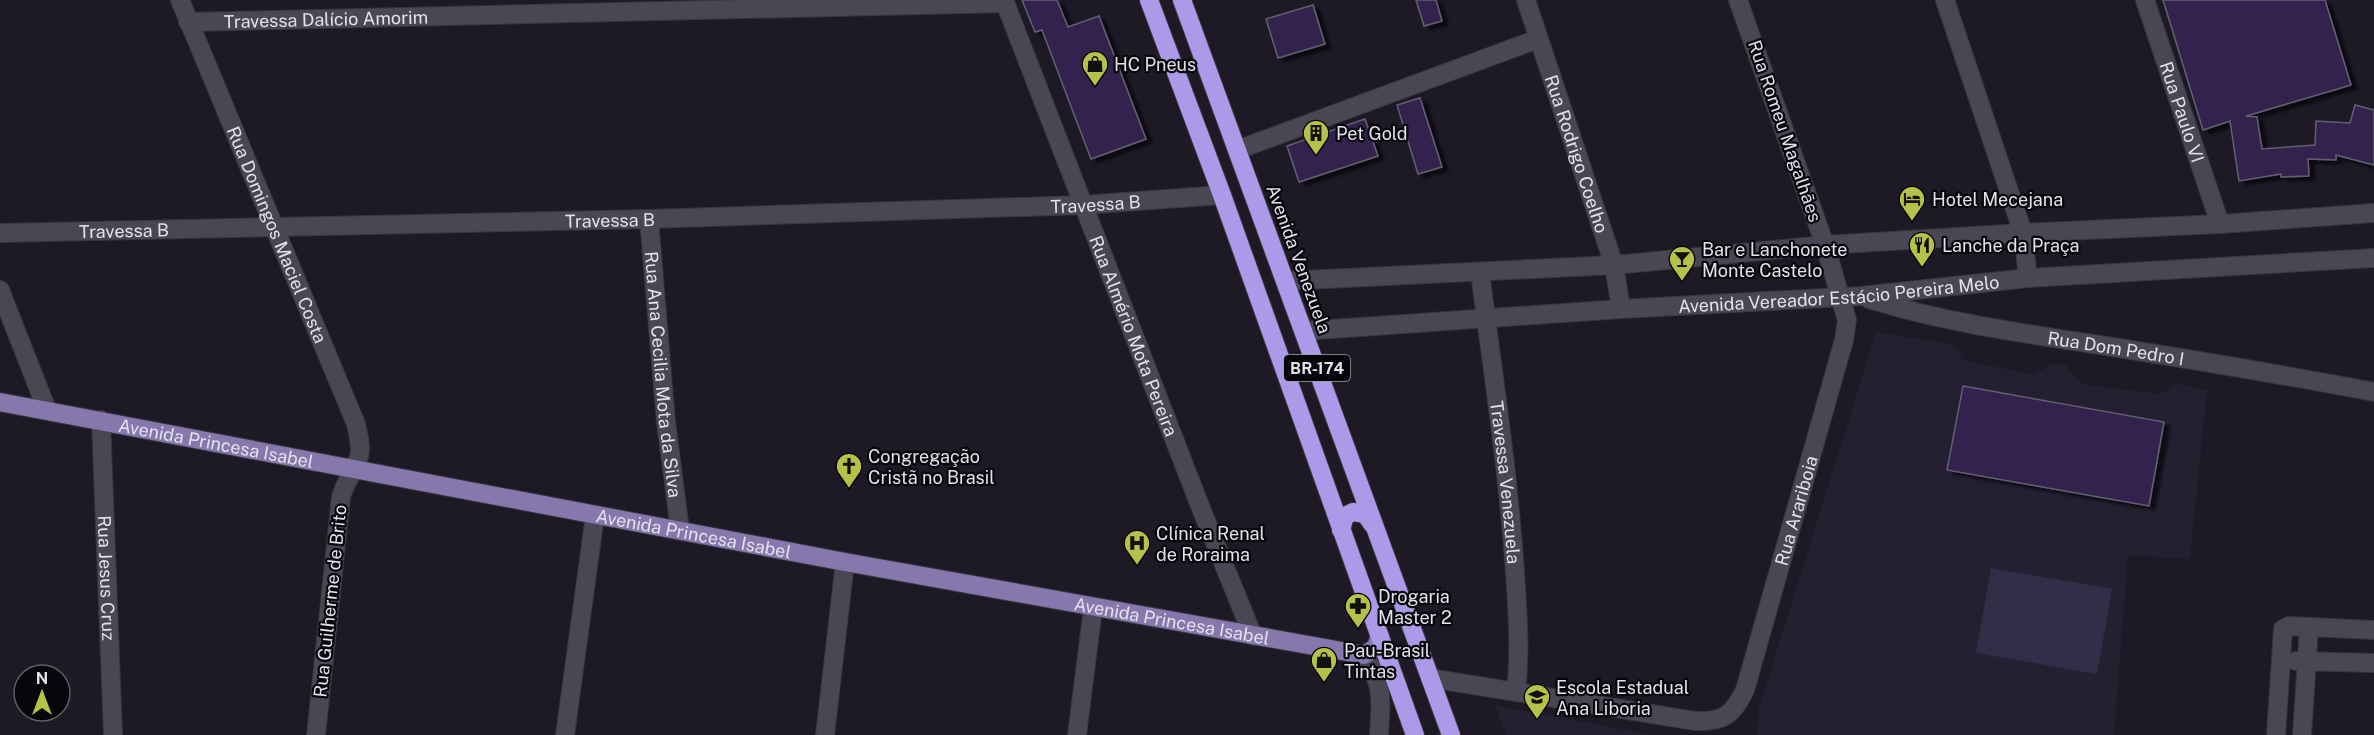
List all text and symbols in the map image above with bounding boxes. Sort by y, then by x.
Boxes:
street label: Travessa Dalício Amorim [223,6,428,32]
street label: Rua Romeu Magalhães [1744,37,1826,225]
shop icon: HC Pneus [1080,49,1110,87]
place label: HC Pneus [1114,54,1196,75]
street label: Rua Paulo VI [2156,59,2209,165]
street label: Rua Rodrigo Coelho [1541,72,1613,236]
building icon: Pet Gold [1301,118,1331,156]
street label: Rua Domingos Maciel Costa [223,123,332,346]
place label: Pet Gold [1336,123,1408,144]
street label: Avenida Venezuela [1262,182,1336,336]
hotel icon: Hotel Mecejana [1897,184,1927,222]
place label: Hotel Mecejana [1932,189,2063,210]
street label: Travessa B [1050,190,1141,217]
street label: Travessa B [565,208,655,231]
street label: Travessa B [79,219,169,242]
restaurant icon: Lanche da Praça [1907,230,1937,268]
street label: Rua Almério Mota Pereira [1086,232,1182,439]
place label: Lanche da Praça [1942,235,2080,256]
place label: Bar e Lanchonete Monte Castelo [1702,239,1847,281]
bar icon: Bar e Lanchonete Monte Castelo [1667,244,1697,282]
street label: Rua Ana Cecilia Mota da Silva [641,250,686,499]
street label: Avenida Vereador Estácio Pereira Melo [1678,271,2000,316]
street label: Rua Dom Pedro I [2046,327,2186,369]
road number: BR-174 [1284,355,1350,381]
street label: Travessa Venezuela [1487,399,1525,565]
street label: Avenida Princesa Isabel [117,414,316,472]
place label: Congregação Cristã no Brasil [868,446,995,488]
church icon: Congregação Cristã no Brasil [834,451,864,489]
street label: Rua Arariboia [1770,453,1821,568]
street label: Rua Guilherme de Brito [309,504,351,698]
street label: Avenida Princesa Isabel [594,505,793,562]
street label: Rua Jesus Cruz [94,515,120,641]
place label: Clínica Renal de Roraima [1156,523,1265,565]
hospital icon: Clínica Renal de Roraima [1122,528,1152,566]
place label: Drogaria Master 2 [1378,586,1452,628]
pharmacy icon: Drogaria Master 2 [1343,591,1373,629]
street label: Avenida Princesa Isabel [1072,593,1271,648]
place label: Pau-Brasil Tintas [1344,640,1430,682]
shop icon: Pau-Brasil Tintas [1309,645,1339,683]
north arrow [12,663,72,723]
text: N [36,669,48,688]
place label: Escola Estadual Ana Liboria [1556,677,1689,719]
school or university icon: Escola Estadual Ana Liboria [1522,682,1552,720]

